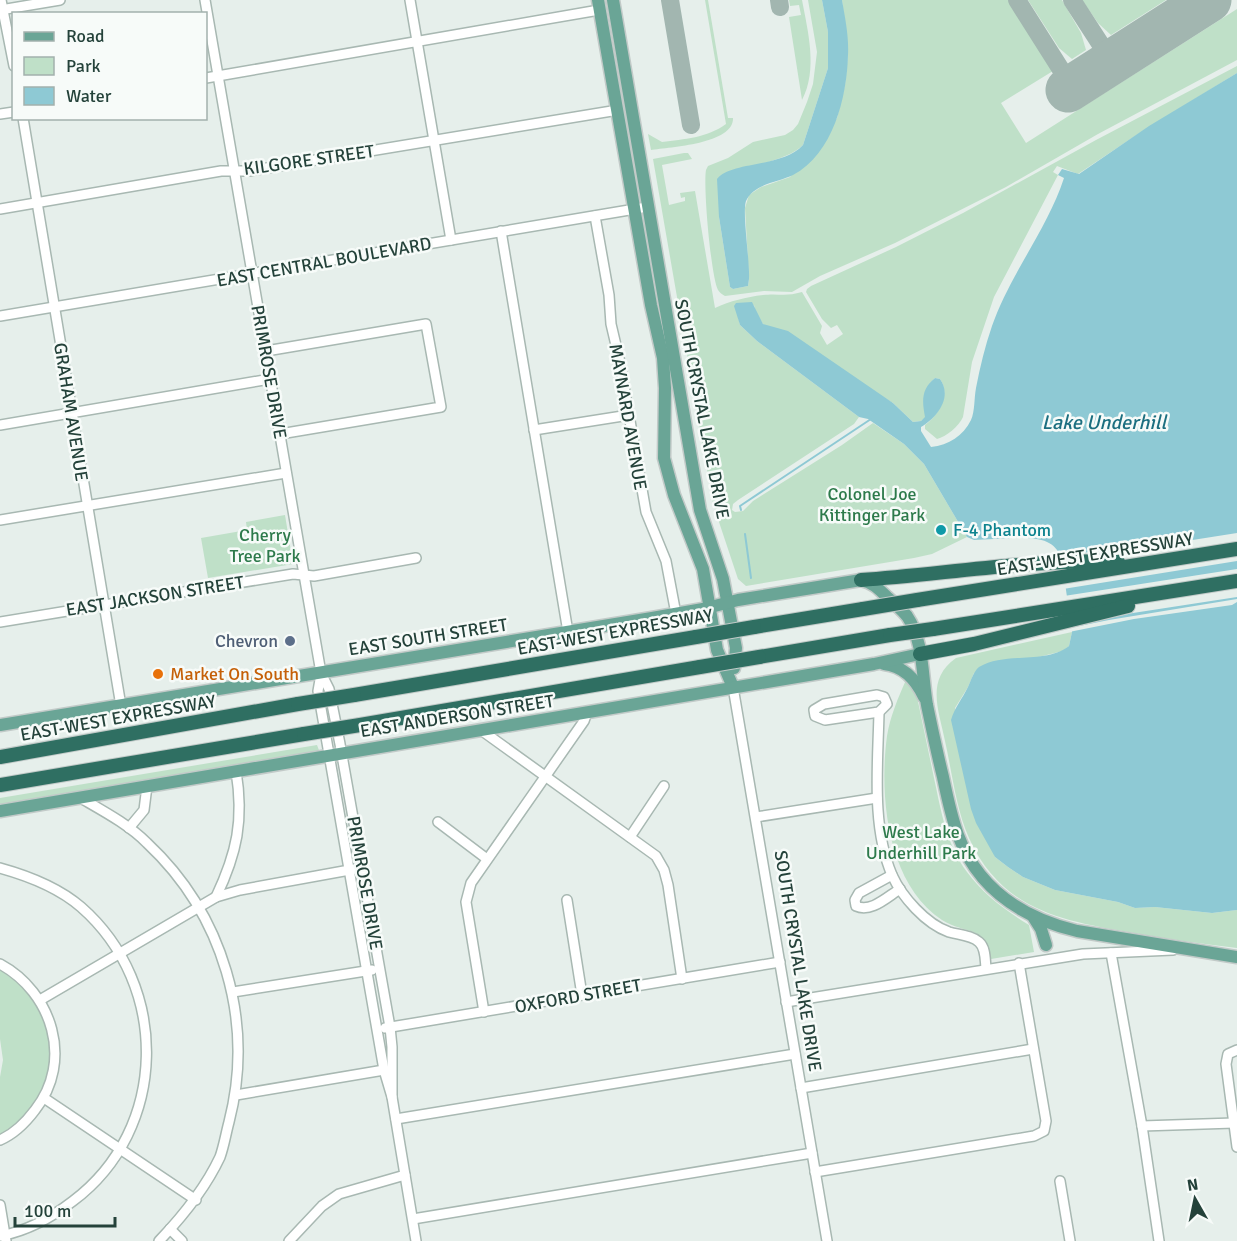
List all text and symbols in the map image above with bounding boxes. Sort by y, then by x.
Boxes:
legend [12,12,207,120]
text: Road [66,25,105,47]
text: Park [66,55,101,77]
text: Water [66,85,112,107]
street label: KILGORE STREET [242,140,376,180]
street label: EAST CENTRAL BOULEVARD [215,232,433,292]
street label: SOUTH CRYSTAL LAKE DRIVE [670,297,734,521]
street label: PRIMROSE DRIVE [246,303,292,441]
street label: GRAHAM AVENUE [49,341,93,483]
street label: MAYNARD AVENUE [604,342,652,492]
water label: Lake Underhill [1042,410,1168,435]
park label: Colonel Joe Kittinger Park [819,483,925,526]
place label: F-4 Phantom [953,519,1051,541]
marker: F-4 Phantom [934,523,948,537]
park label: Cherry Tree Park [230,524,300,567]
street label: EAST-WEST EXPRESSWAY [995,528,1195,580]
street label: EAST JACKSON STREET [64,571,246,621]
street label: EAST-WEST EXPRESSWAY [515,604,715,660]
street label: EAST SOUTH STREET [347,614,509,660]
place label: Chevron [215,630,278,652]
marker: Chevron [283,634,297,648]
place label: Market On South [170,663,299,685]
marker: Market On South [151,667,165,681]
street label: EAST-WEST EXPRESSWAY [18,690,218,746]
street label: EAST ANDERSON STREET [359,690,556,742]
street label: PRIMROSE DRIVE [342,814,388,952]
park label: West Lake Underhill Park [866,821,976,864]
street label: SOUTH CRYSTAL LAKE DRIVE [770,849,826,1073]
street label: OXFORD STREET [513,974,643,1018]
north arrow [1165,1169,1225,1229]
text: N [1186,1174,1200,1196]
scale bar [15,1190,116,1228]
text: 100 m [24,1200,71,1222]

